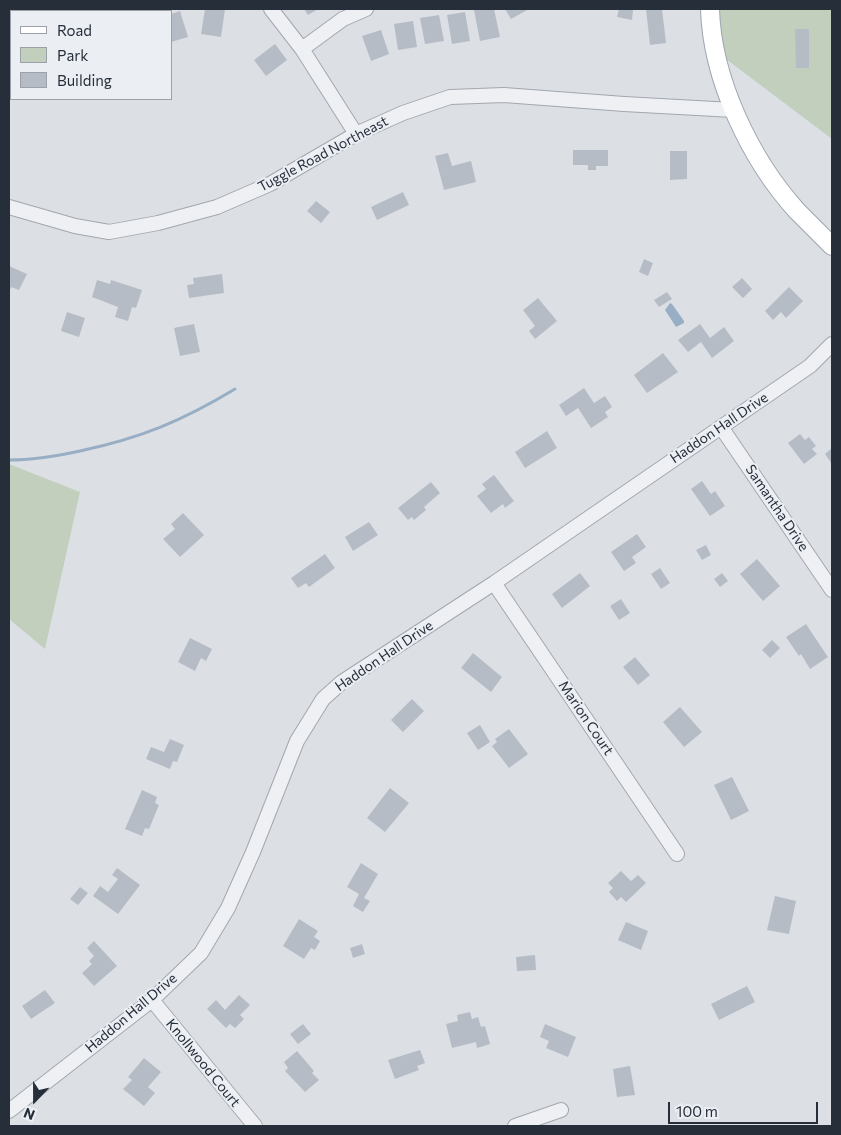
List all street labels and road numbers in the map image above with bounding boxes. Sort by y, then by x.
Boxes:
street label: Tuggle Road Northeast [255,113,391,195]
street label: Haddon Hall Drive [667,389,771,467]
street label: Samantha Drive [742,462,812,554]
street label: Haddon Hall Drive [332,617,436,695]
street label: Marion Court [555,678,617,758]
street label: Haddon Hall Drive [82,970,180,1056]
street label: Knollwood Court [162,1016,244,1110]

